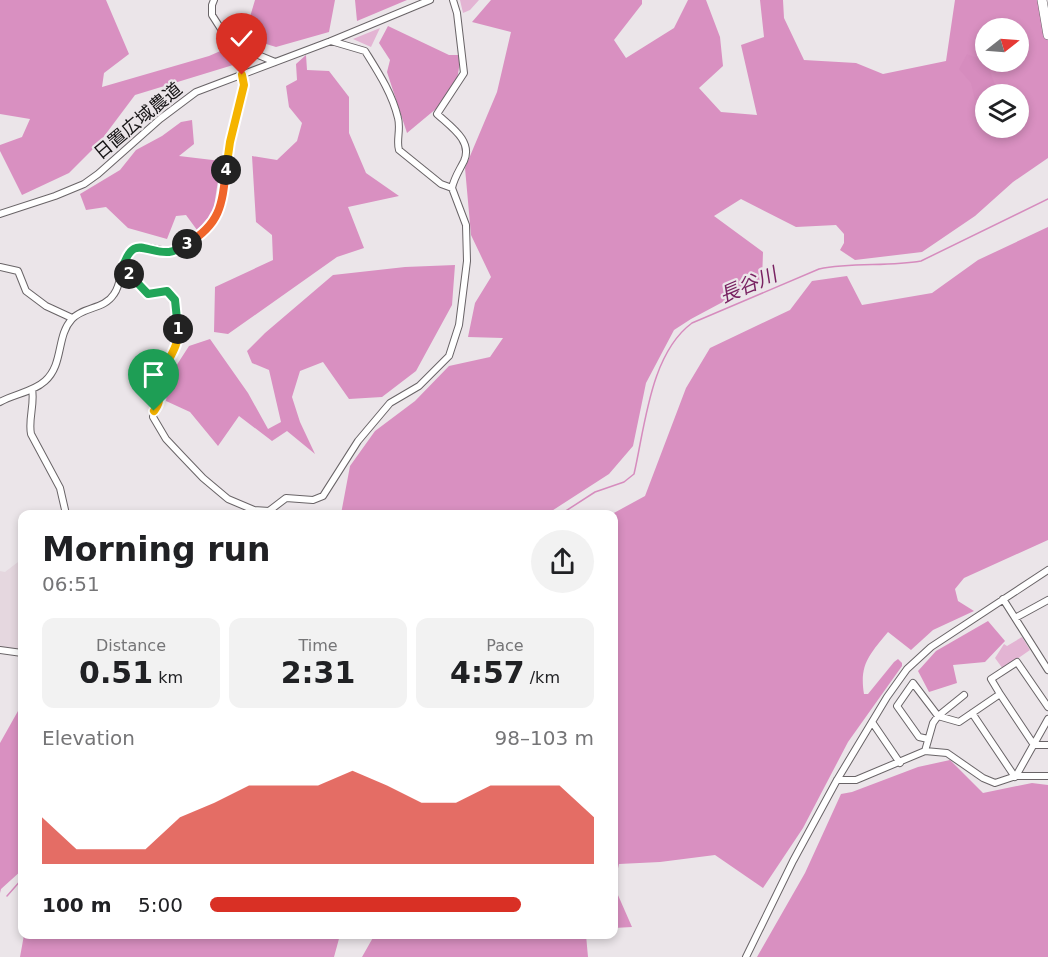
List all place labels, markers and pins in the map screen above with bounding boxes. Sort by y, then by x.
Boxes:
pin [216,13,267,75]
pin: 4 [211,155,241,185]
pin: 3 [172,229,202,259]
pin: 2 [114,259,144,289]
pin: 1 [163,314,193,344]
pin [128,349,179,411]

